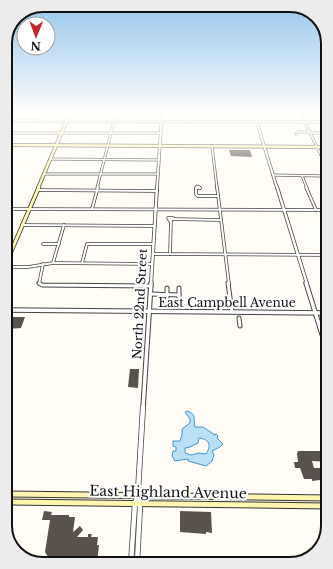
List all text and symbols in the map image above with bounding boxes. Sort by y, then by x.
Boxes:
north arrow [16,16,56,56]
text: N [30,39,41,53]
street label: North 22nd Street [129,248,150,360]
street label: East Campbell Avenue [158,295,296,310]
street label: East Highland Avenue [89,482,247,502]

